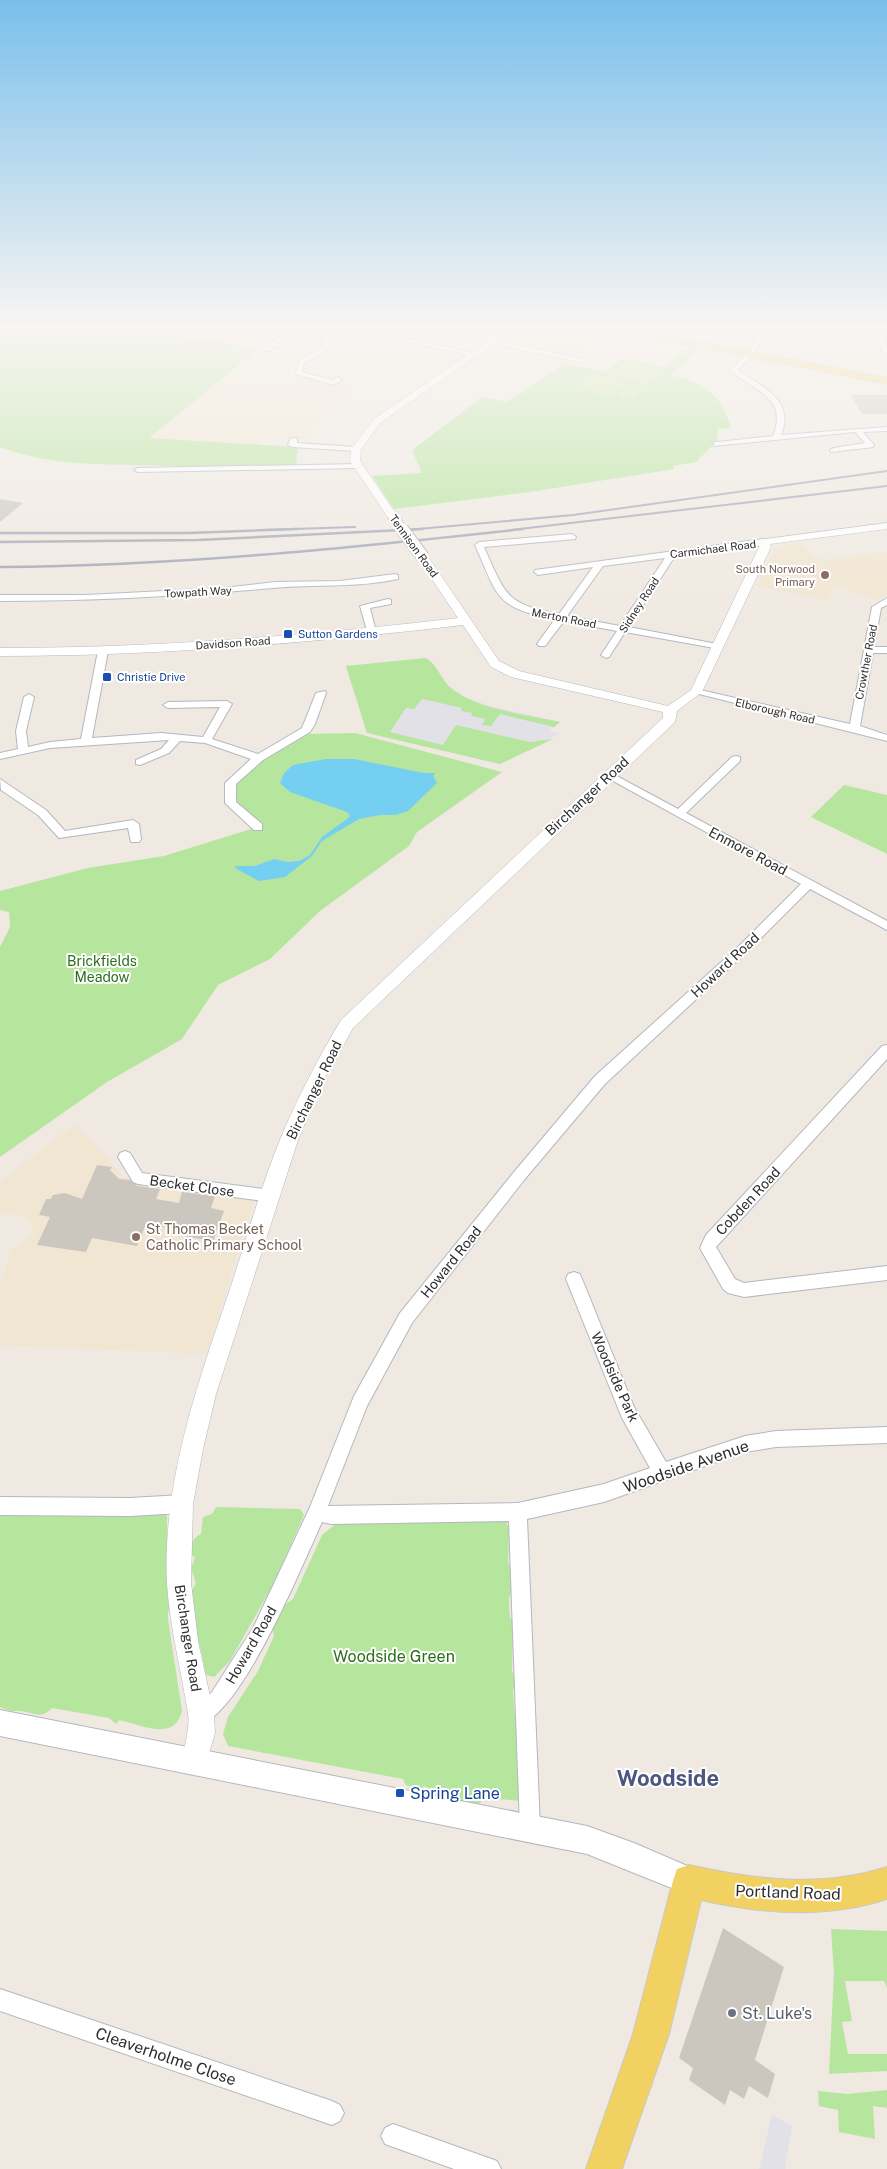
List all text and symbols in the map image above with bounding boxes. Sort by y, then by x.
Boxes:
street label: Tennison Road [387,512,441,580]
street label: Carmichael Road [669,538,757,560]
place label: South Norwood Primary [735,563,815,588]
marker: South Norwood Primary [819,569,831,581]
street label: Sidney Road [617,575,661,635]
street label: Towpath Way [164,584,232,600]
street label: Merton Road [531,606,597,630]
street label: Crowther Road [853,623,879,701]
marker: Sutton Gardens [282,628,294,640]
place label: Sutton Gardens [298,628,378,640]
street label: Davidson Road [195,634,271,652]
marker: Christie Drive [101,671,113,683]
place label: Christie Drive [117,671,186,683]
street label: Elborough Road [734,696,816,726]
street label: Birchanger Road [542,753,632,839]
street label: Enmore Road [706,824,790,878]
street label: Howard Road [688,929,762,1001]
park label: Brickfields Meadow [67,953,137,985]
street label: Birchanger Road [283,1038,345,1142]
street label: Cobden Road [713,1164,783,1238]
street label: Becket Close [149,1172,235,1200]
place label: St Thomas Becket Catholic Primary School [146,1221,302,1253]
street label: Howard Road [417,1223,485,1301]
marker: St Thomas Becket Catholic Primary School [130,1231,142,1243]
street label: Woodside Park [588,1329,642,1425]
street label: Woodside Avenue [621,1436,751,1497]
street label: Birchanger Road [172,1583,204,1693]
street label: Howard Road [222,1603,280,1687]
park label: Woodside Green [333,1647,455,1666]
district label: Woodside [617,1765,719,1791]
place label: Spring Lane [410,1784,500,1803]
marker: Spring Lane [394,1787,406,1799]
street label: Portland Road [735,1881,841,1904]
place label: St. Luke's [742,2004,812,2023]
marker: St. Luke's [726,2007,738,2019]
street label: Cleaverholme Close [93,2023,239,2089]

